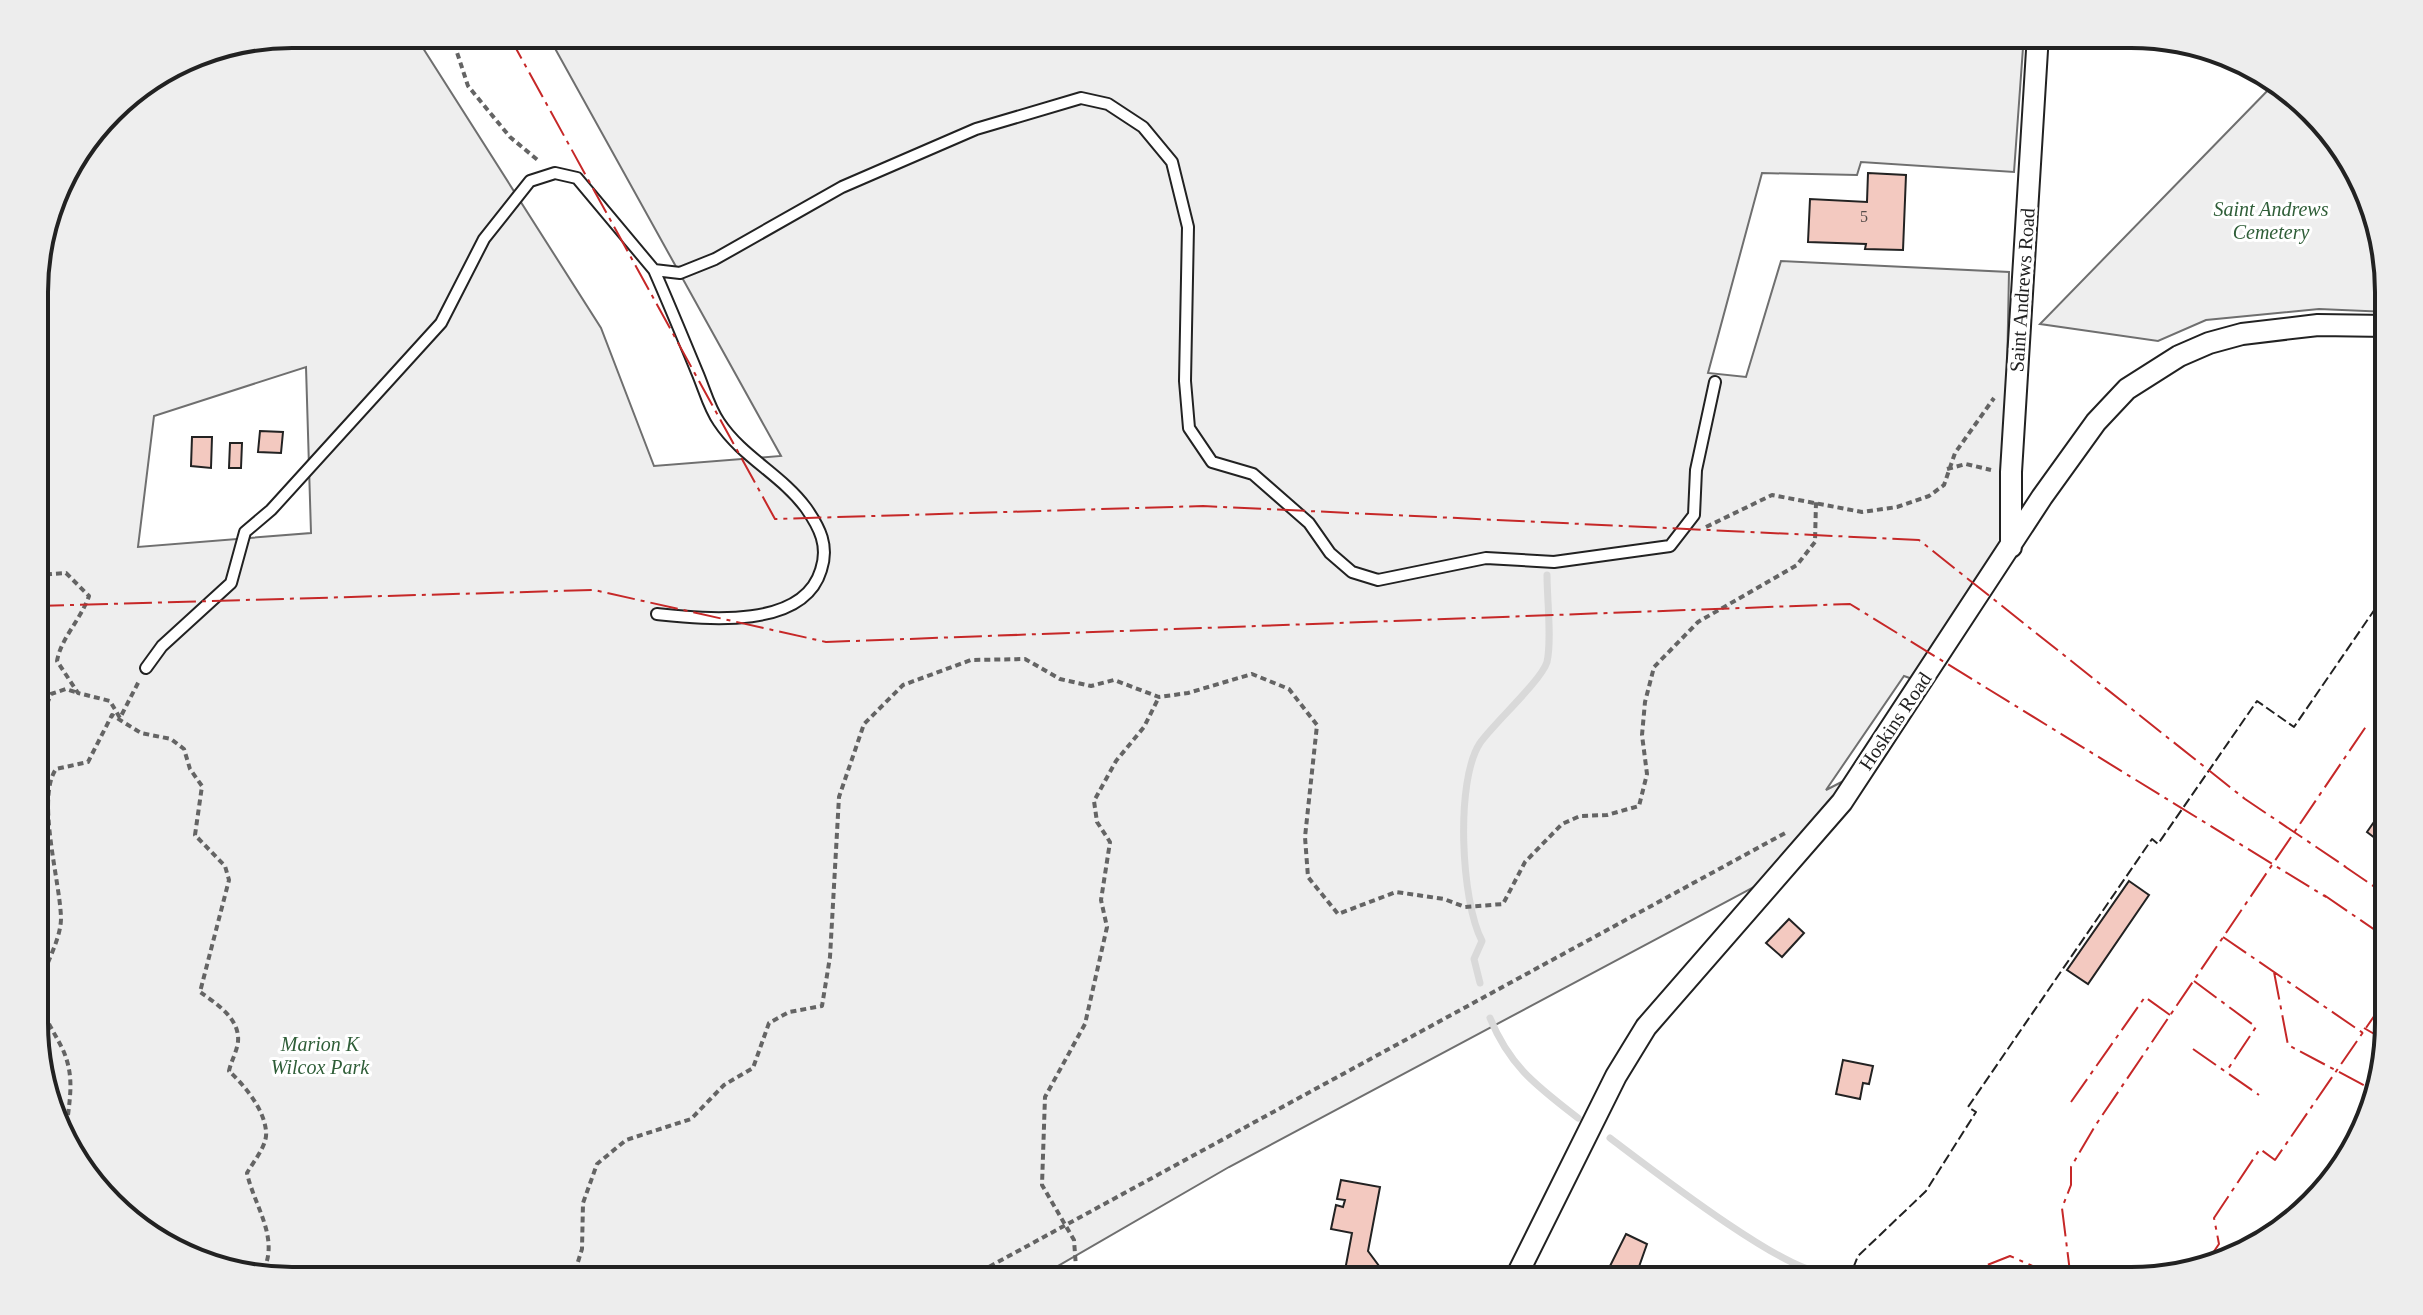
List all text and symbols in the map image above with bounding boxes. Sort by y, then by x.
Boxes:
park label: Saint Andrews Cemetery [2213,198,2329,244]
street label: Saint Andrews Road [2005,207,2039,373]
house number: 5 [1860,208,1868,225]
street label: Hoskins Road [1854,668,1936,774]
park label: Marion K Wilcox Park [271,1033,370,1078]

